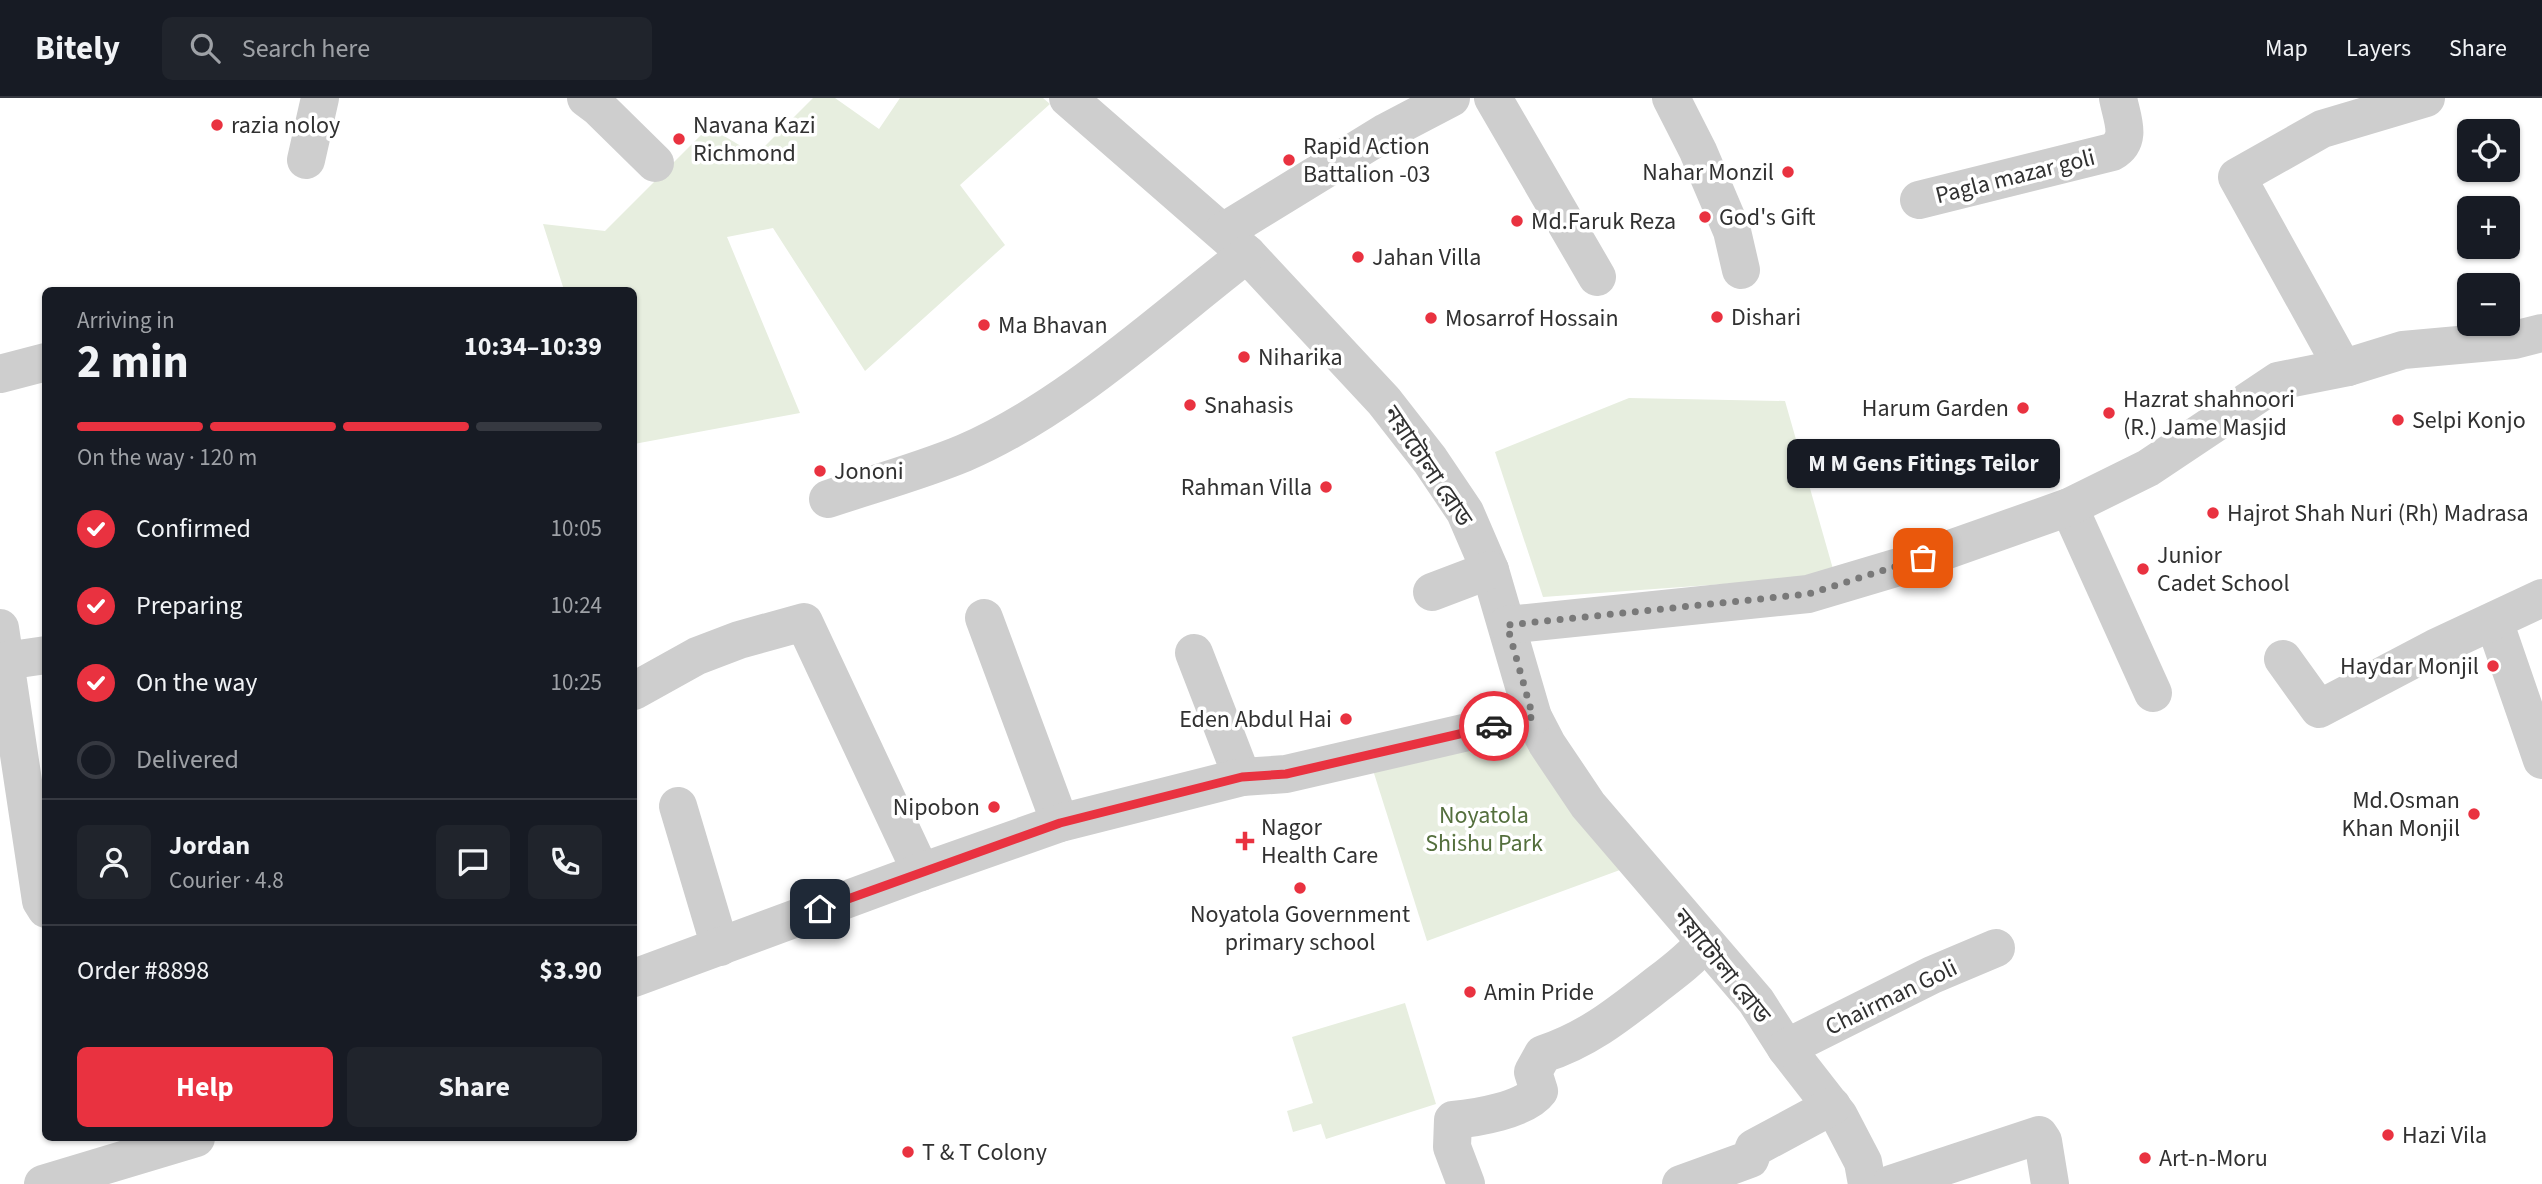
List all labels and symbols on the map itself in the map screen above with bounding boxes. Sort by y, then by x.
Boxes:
place label: razia noloy [231,108,340,143]
place label: Navana Kazi Richmond [693,108,816,171]
marker: razia noloy [209,117,225,133]
place label: Rapid Action Battalion -03 [1303,129,1431,192]
marker: Navana Kazi Richmond [671,131,687,147]
street label: Pagla mazar goli [1932,140,2099,213]
marker: Rapid Action Battalion -03 [1281,152,1297,168]
place label: Nahar Monzil [1642,155,1774,190]
marker: Nahar Monzil [1780,164,1796,180]
place label: God's Gift [1719,200,1815,235]
place label: Md.Faruk Reza [1531,204,1676,239]
marker: God's Gift [1697,209,1713,225]
marker: Md.Faruk Reza [1509,213,1525,229]
place label: Jahan Villa [1372,240,1481,275]
marker: Jahan Villa [1350,249,1366,265]
place label: Dishari [1731,300,1801,335]
place label: Mosarrof Hossain [1445,301,1619,336]
place label: Ma Bhavan [998,308,1108,343]
marker: Dishari [1709,309,1725,325]
marker: Mosarrof Hossain [1423,310,1439,326]
marker: Ma Bhavan [976,317,992,333]
place label: Niharika [1258,340,1343,375]
marker: Niharika [1236,349,1252,365]
place label: Hazrat shahnoori (R.) Jame Masjid [2123,382,2295,445]
place label: Snahasis [1204,388,1293,423]
place label: Harum Garden [1862,391,2009,426]
marker: Snahasis [1182,397,1198,413]
street label: নয়াটোলা রোড [1374,398,1482,535]
marker: Harum Garden [2015,400,2031,416]
place label: Selpi Konjo [2412,403,2526,438]
marker: Hazrat shahnoori (R.) Jame Masjid [2101,405,2117,421]
marker: Selpi Konjo [2390,412,2406,428]
callout: M M Gens Fitings Teilor [1786,439,2060,488]
place label: Jononi [834,454,904,489]
marker: Jononi [812,463,828,479]
place label: Rahman Villa [1181,470,1312,505]
marker: Rahman Villa [1318,479,1334,495]
place label: Hajrot Shah Nuri (Rh) Madrasa [2227,496,2529,531]
marker: Hajrot Shah Nuri (Rh) Madrasa [2205,505,2221,521]
pin [1893,528,1953,588]
place label: Junior Cadet School [2157,538,2290,601]
marker: Junior Cadet School [2135,561,2151,577]
place label: Haydar Monjil [2340,649,2479,684]
marker: Haydar Monjil [2485,658,2501,674]
courier [1459,691,1529,761]
place label: Eden Abdul Hai [1179,702,1332,737]
marker: Eden Abdul Hai [1338,711,1354,727]
place label: Md.Osman Khan Monjil [2341,783,2460,846]
place label: Nipobon [893,790,980,825]
park label: Noyatola Shishu Park [1425,798,1543,861]
marker: Nipobon [986,799,1002,815]
marker: Md.Osman Khan Monjil [2466,806,2482,822]
place label: Nagor Health Care [1261,810,1378,873]
marker: Nagor Health Care [1235,831,1255,851]
pin [790,879,850,939]
marker: Noyatola Government primary school [1292,880,1308,896]
place label: Noyatola Government primary school [1190,897,1410,960]
street label: নয়াটোলা রোড [1664,900,1780,1032]
street label: Chairman Goli [1819,950,1963,1044]
place label: Amin Pride [1484,975,1594,1010]
marker: Amin Pride [1462,984,1478,1000]
place label: Hazi Vila [2402,1118,2487,1153]
marker: Hazi Vila [2380,1127,2396,1143]
place label: T & T Colony [922,1135,1047,1170]
place label: Art-n-Moru [2159,1141,2268,1176]
marker: T & T Colony [900,1144,916,1160]
marker: Art-n-Moru [2137,1150,2153,1166]

